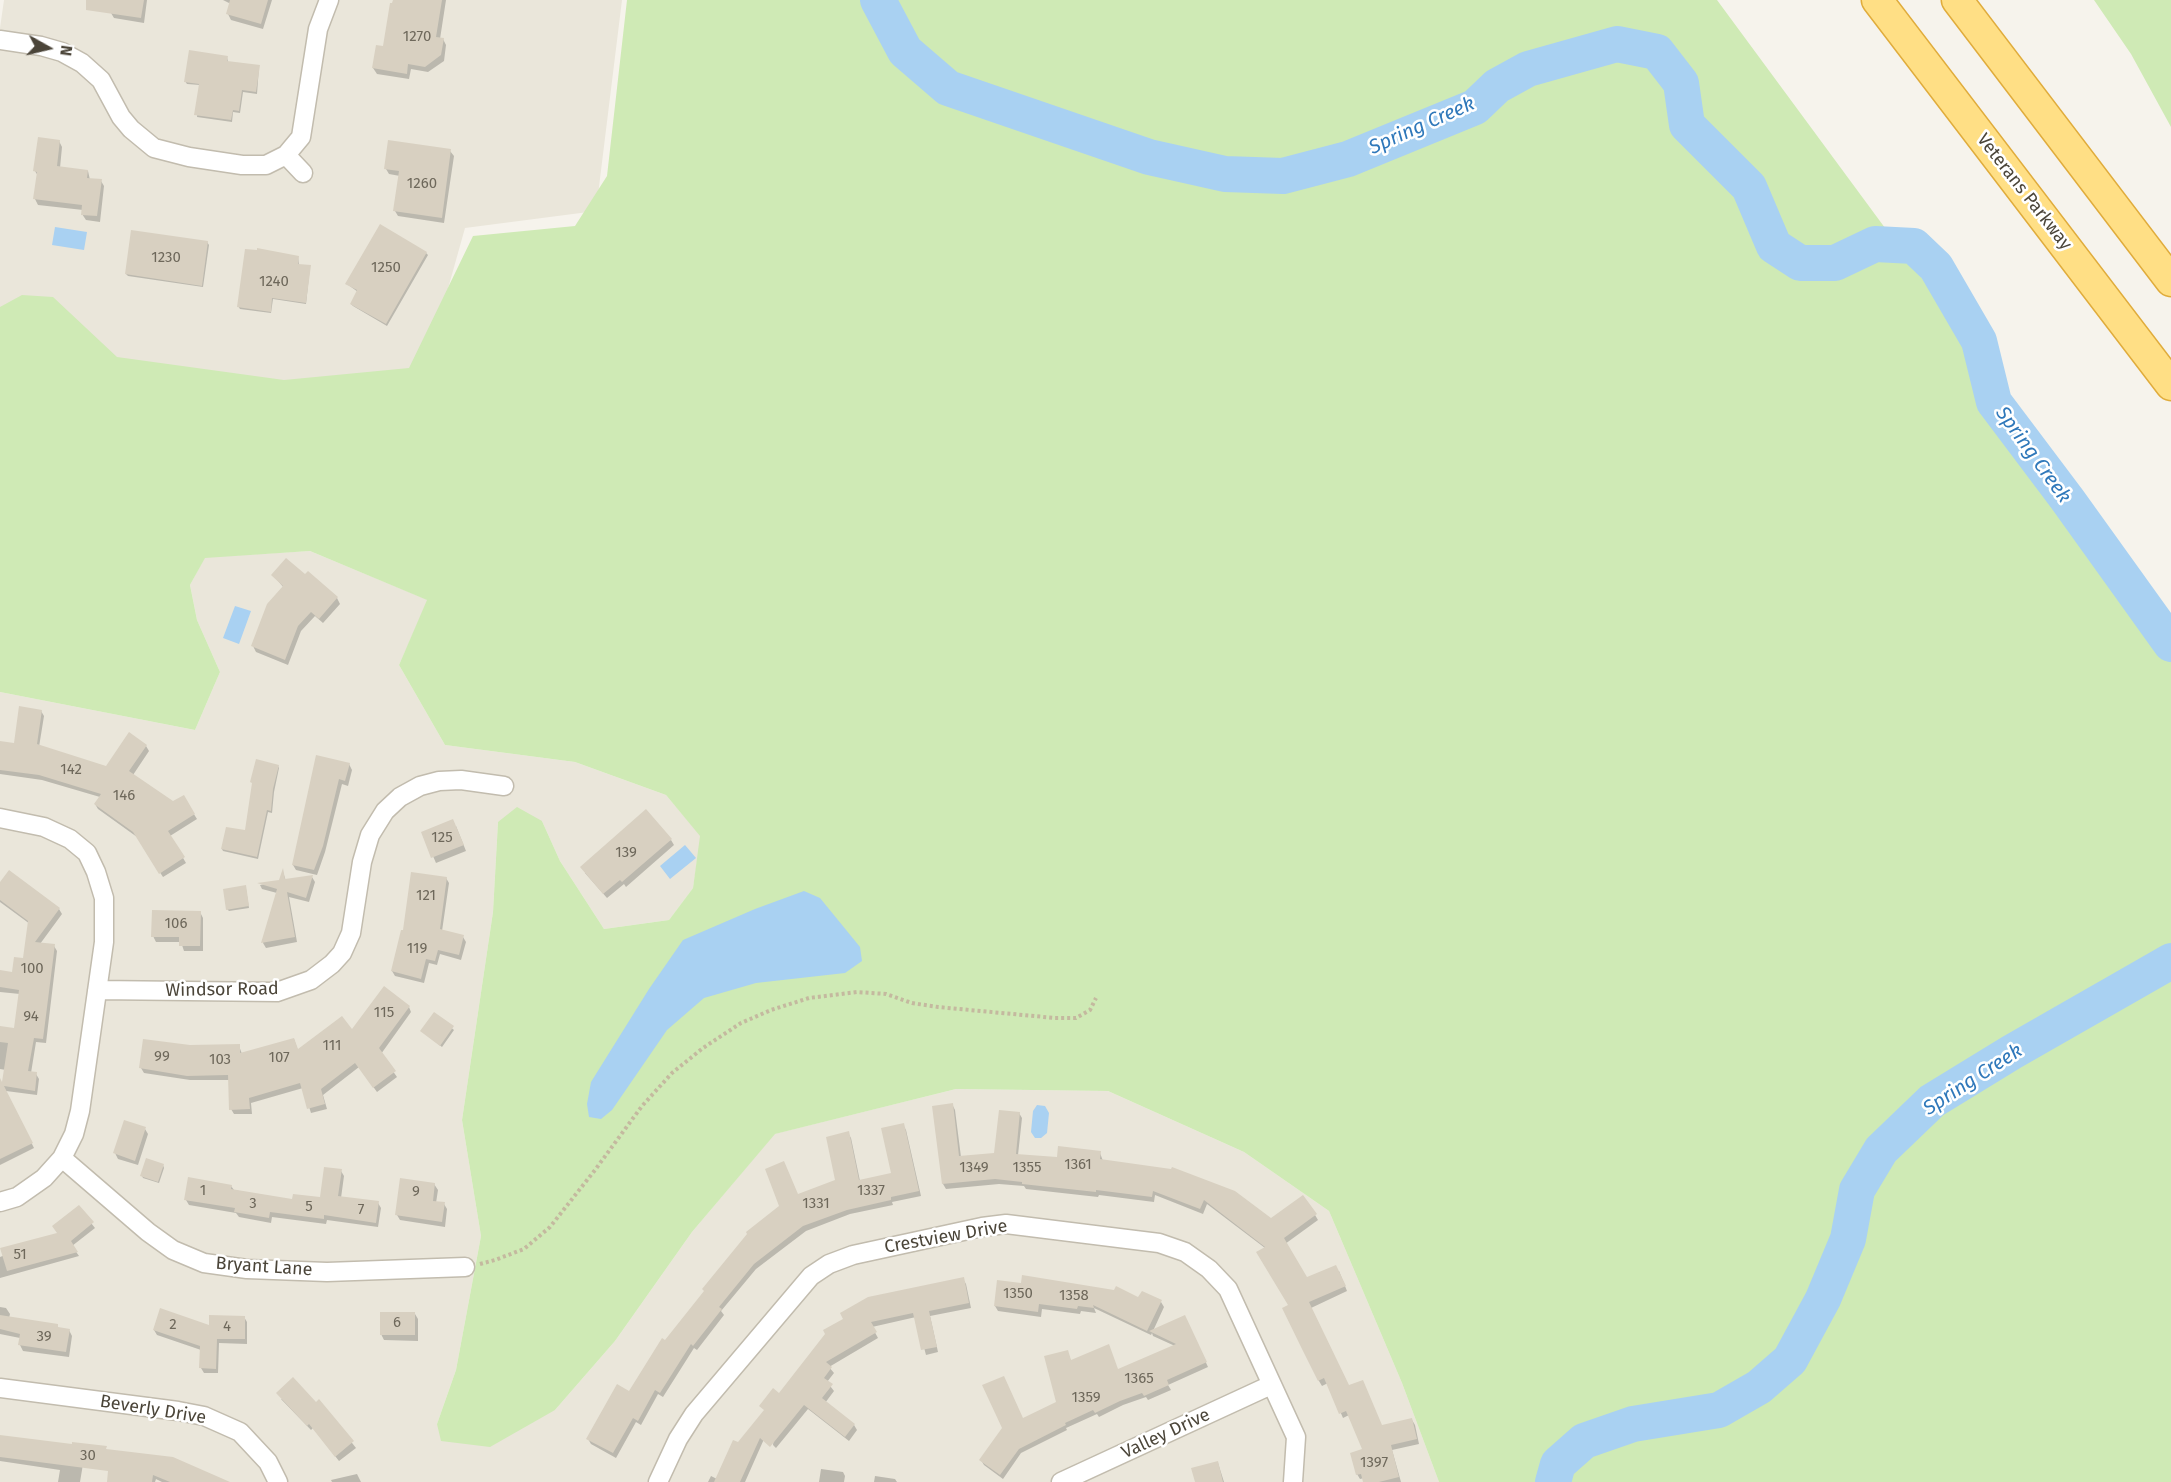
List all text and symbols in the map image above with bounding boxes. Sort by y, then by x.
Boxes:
north arrow [18,18,78,78]
house number: 1270 [403,28,431,46]
text: N [56,44,76,57]
water label: Spring Creek [1365,92,1479,160]
street label: Veterans Parkway [1972,130,2076,254]
house number: 1260 [407,175,437,193]
house number: 1230 [151,249,181,267]
house number: 1250 [371,259,401,277]
house number: 1240 [259,273,289,291]
water label: Spring Creek [1990,402,2076,508]
house number: 142 [60,761,82,779]
house number: 146 [113,787,135,805]
house number: 125 [431,829,453,847]
house number: 139 [615,844,637,862]
house number: 121 [416,887,436,905]
house number: 106 [165,915,187,933]
house number: 119 [407,940,427,958]
house number: 100 [20,960,44,978]
street label: Windsor Road [165,978,279,1002]
house number: 115 [374,1004,394,1022]
house number: 94 [23,1008,39,1026]
house number: 111 [322,1037,342,1055]
water label: Spring Creek [1919,1039,2027,1121]
house number: 99 [154,1048,170,1066]
house number: 107 [268,1049,290,1067]
house number: 103 [209,1051,231,1069]
house number: 1361 [1064,1156,1092,1174]
house number: 1349 [959,1159,989,1177]
house number: 1355 [1013,1159,1041,1177]
house number: 1 [200,1182,206,1200]
house number: 1337 [857,1182,885,1200]
house number: 9 [412,1183,420,1201]
house number: 3 [249,1195,257,1213]
house number: 1331 [802,1195,830,1213]
house number: 5 [305,1198,313,1216]
house number: 7 [358,1201,364,1219]
street label: Crestview Drive [883,1216,1009,1258]
house number: 51 [13,1246,27,1264]
street label: Bryant Lane [215,1253,313,1281]
house number: 1350 [1003,1285,1033,1303]
house number: 1358 [1059,1287,1089,1305]
house number: 6 [393,1314,401,1332]
house number: 2 [169,1316,177,1334]
house number: 4 [223,1318,231,1336]
house number: 39 [36,1328,52,1346]
house number: 1365 [1124,1370,1154,1388]
house number: 1359 [1071,1389,1101,1407]
street label: Beverly Drive [98,1391,208,1429]
street label: Valley Drive [1118,1404,1214,1464]
house number: 30 [80,1447,96,1465]
house number: 1397 [1360,1454,1388,1472]

